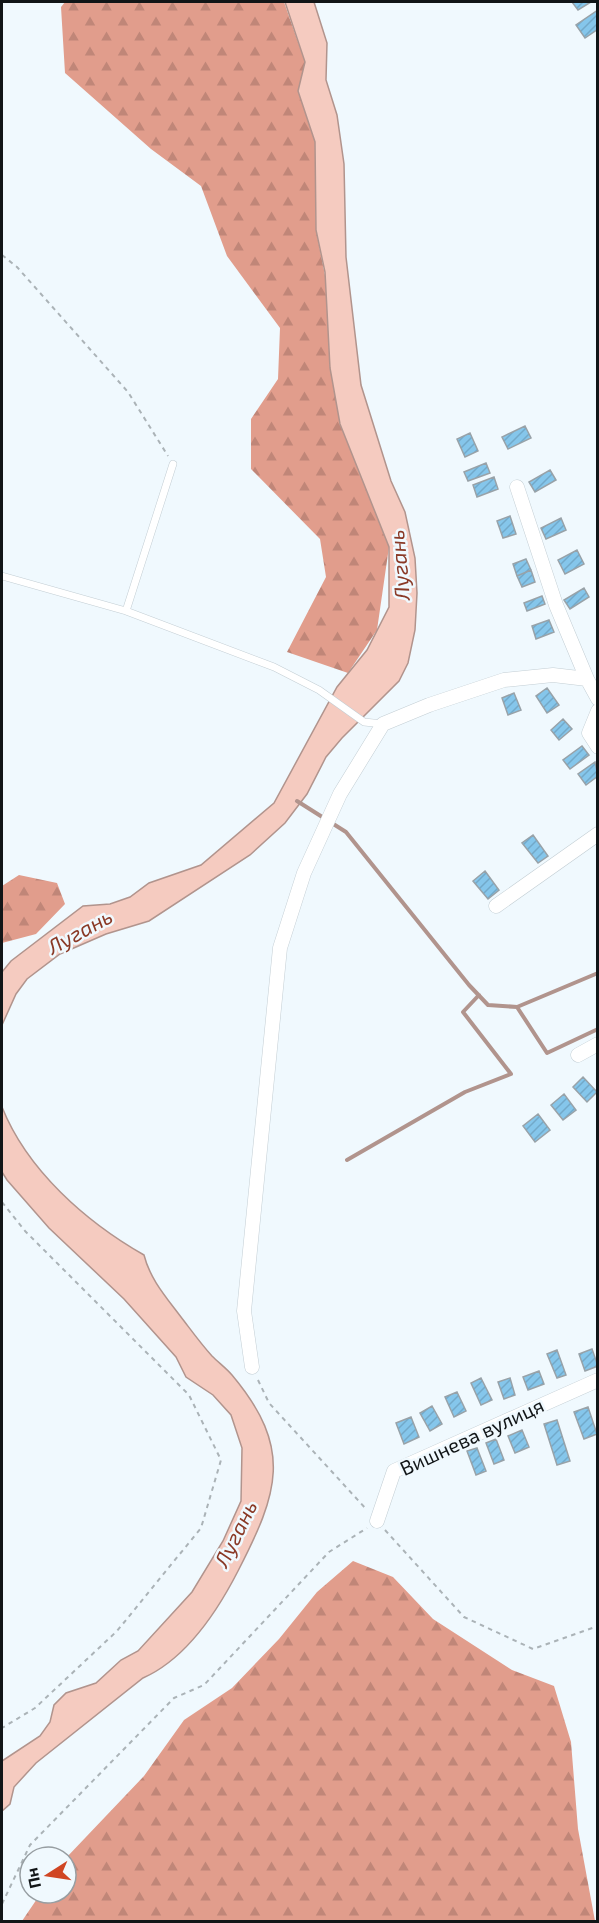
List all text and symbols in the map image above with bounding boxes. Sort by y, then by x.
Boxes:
water label: Лугань [383,529,414,603]
water label: Лугань [41,903,116,959]
street label: Вишнева вулиця [396,1392,548,1481]
water label: Лугань [207,1496,261,1572]
north arrow [18,1845,78,1905]
text: Пн [21,1866,44,1890]

